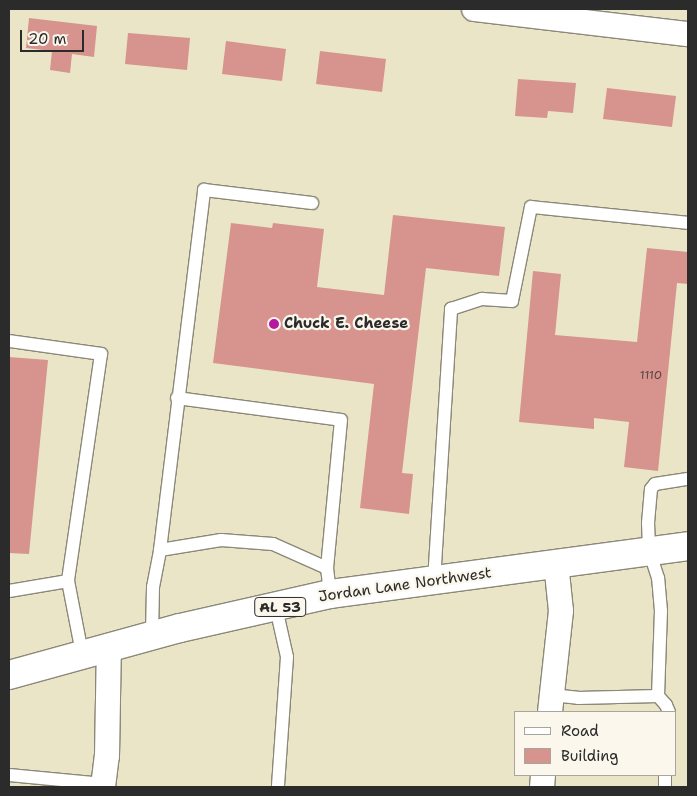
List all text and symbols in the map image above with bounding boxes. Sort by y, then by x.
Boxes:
scale bar [22,20,86,52]
text: 20 m [28,29,67,49]
place label: Chuck E. Cheese [284,315,408,333]
marker: Chuck E. Cheese [268,318,280,330]
house number: 1110 [640,369,662,383]
street label: Jordan Lane Northwest [317,564,493,606]
road number: AL 53 [254,596,306,618]
legend [514,711,677,776]
text: Road [561,721,599,741]
text: Building [561,746,618,766]

